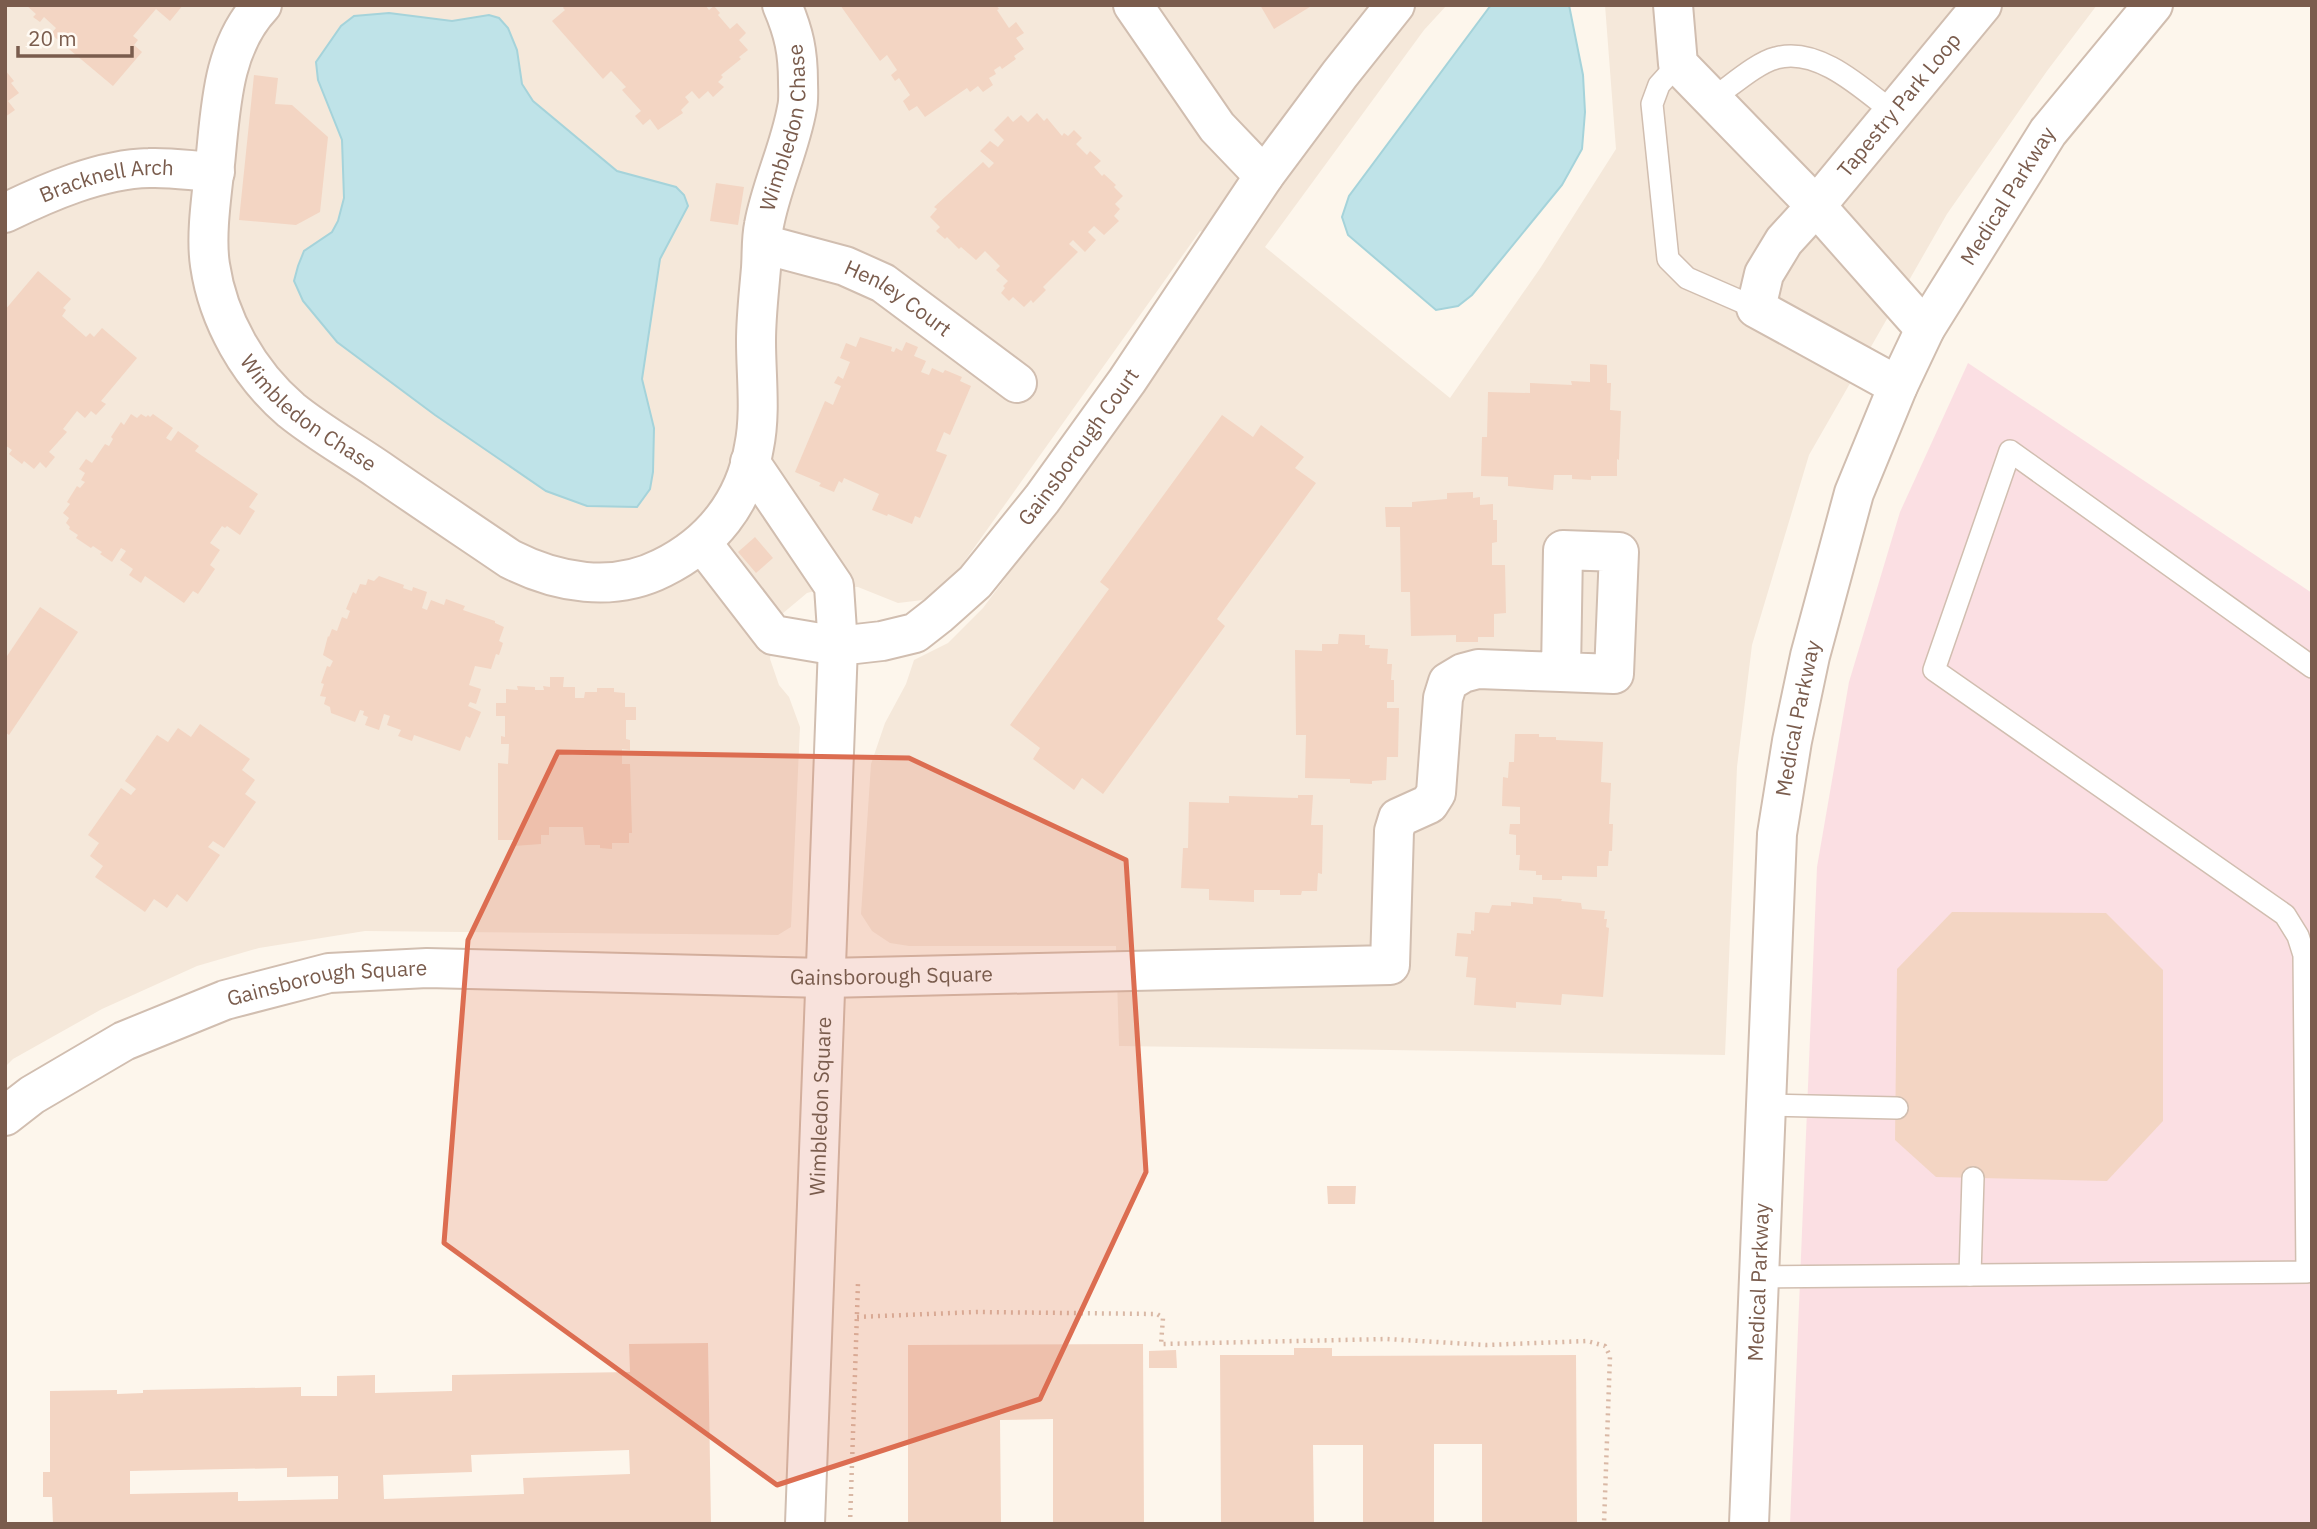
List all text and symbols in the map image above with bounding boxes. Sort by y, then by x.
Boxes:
scale bar [18,14,131,58]
text: 20 m [28,24,77,52]
street label: Tapestry Park Loop [1830,26,1967,183]
street label: Wimbledon Chase [753,42,811,214]
street label: Medical Parkway [1953,120,2061,270]
street label: Bracknell Arch [35,153,175,208]
street label: Henley Court [840,253,958,342]
street label: Wimbledon Chase [234,349,382,477]
street label: Gainsborough Court [1011,362,1145,531]
street label: Medical Parkway [1768,636,1827,798]
street label: Gainsborough Square [224,953,428,1012]
street label: Gainsborough Square [789,959,993,991]
street label: Wimbledon Square [802,1016,837,1196]
street label: Medical Parkway [1741,1202,1775,1362]

